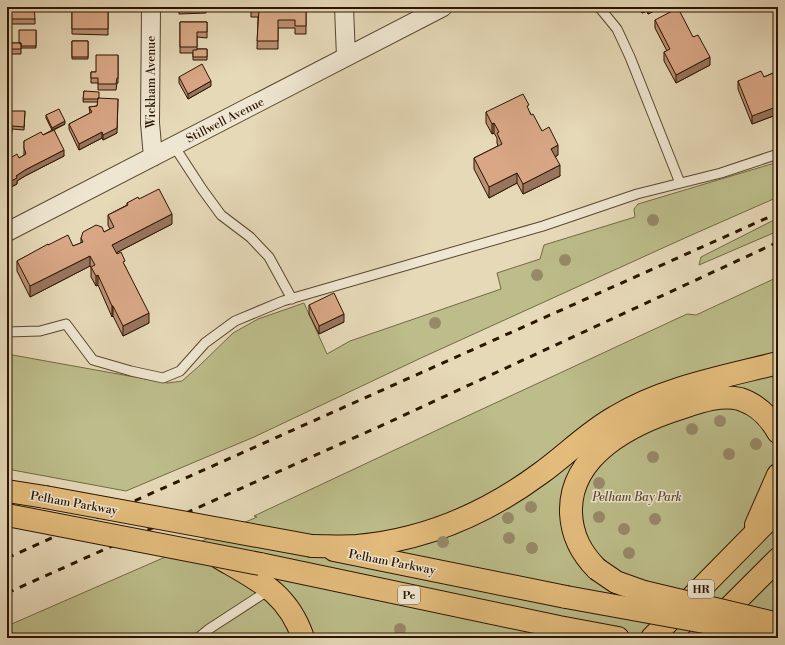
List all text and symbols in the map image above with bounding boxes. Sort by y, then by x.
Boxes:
street label: Wickham Avenue [144,36,159,129]
street label: Stillwell Avenue [184,94,267,147]
street label: Pelham Parkway [29,488,119,519]
park label: Pelham Bay Park [591,490,682,505]
street label: Pelham Parkway [347,547,437,578]
road number: HR [688,580,714,598]
road number: Pe [398,586,420,604]

